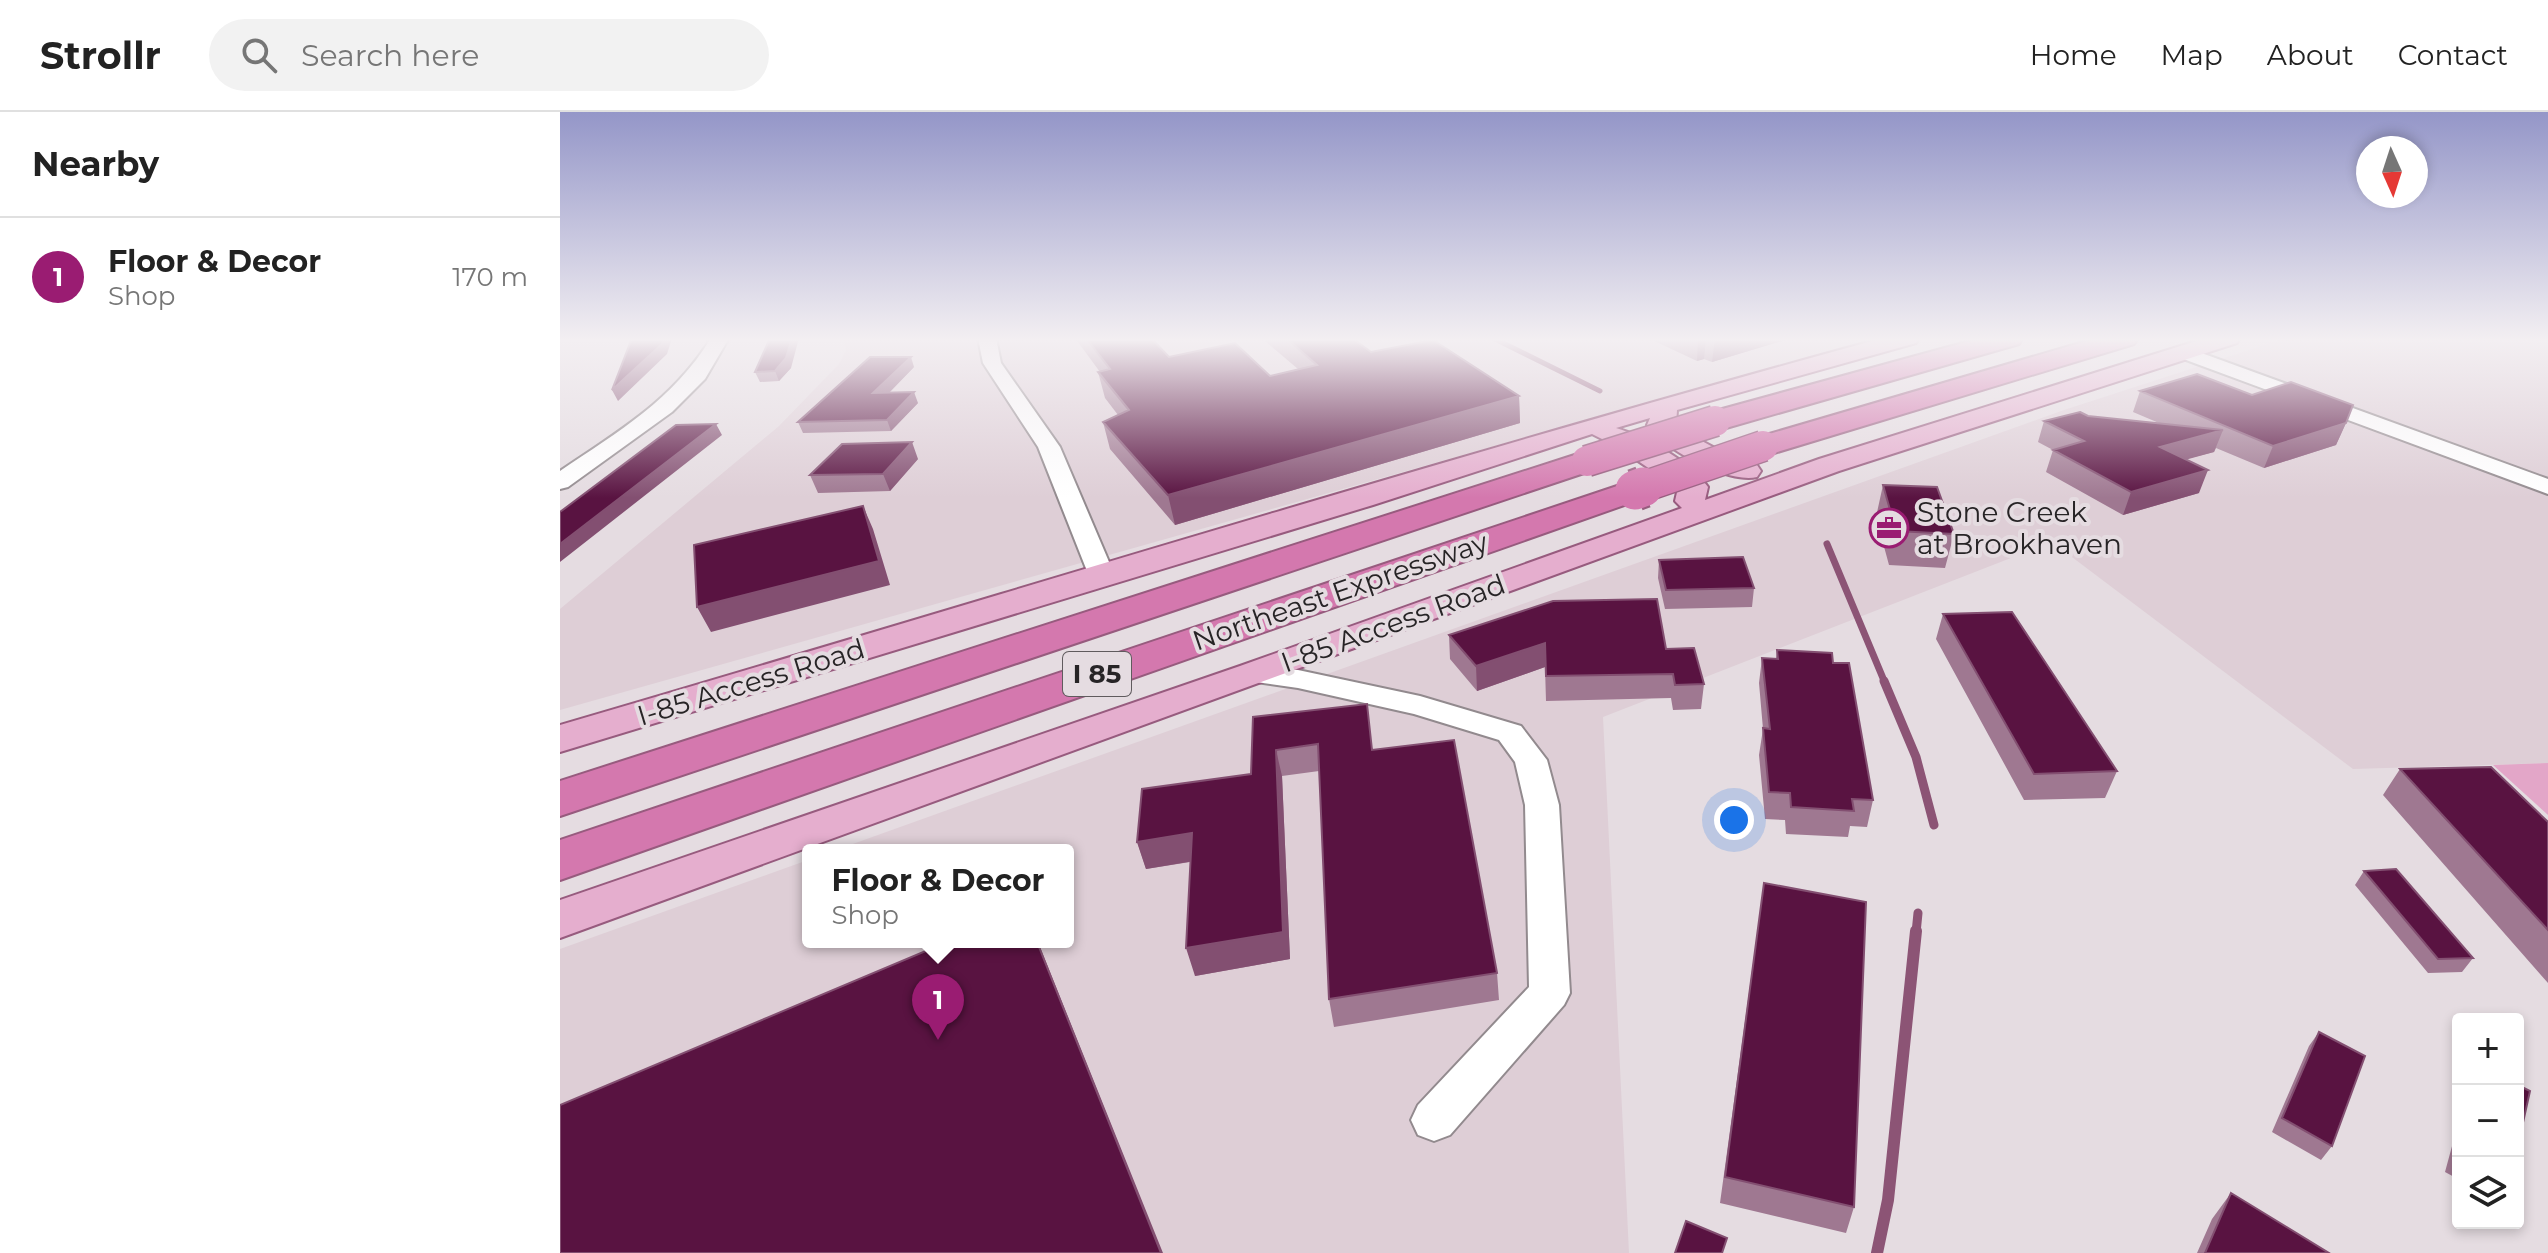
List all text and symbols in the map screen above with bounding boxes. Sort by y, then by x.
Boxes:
search box [209,19,769,91]
text: Strollr [40,32,161,79]
icon: search [237,33,281,77]
text: Search here [301,37,479,74]
text: Home [2030,38,2117,72]
text: Map [2161,38,2223,72]
text: About [2267,38,2354,72]
text: Contact [2398,38,2508,72]
north arrow [2356,136,2428,208]
text: Nearby [32,143,159,185]
text: Floor & Decor [108,243,321,280]
text: 1 [53,261,63,293]
text: 170 m [452,261,528,293]
text: Shop [108,280,176,312]
place label: Stone Creek at Brookhaven [1917,495,2122,561]
office icon: Stone Creek at Brookhaven [1868,507,1910,549]
street label: Northeast Expressway [1188,524,1493,658]
street label: I-85 Access Road [1276,567,1510,679]
street label: I-85 Access Road [633,631,869,733]
road number: I 85 [1063,652,1131,696]
your location [1714,800,1754,840]
popup [802,844,1074,948]
text: Floor & Decor [831,862,1045,899]
text: Shop [831,899,899,931]
pin: 1 [912,974,964,1040]
map controls [2452,1013,2524,1229]
button: + [2452,1013,2524,1085]
button: − [2452,1085,2524,1157]
button: layers [2452,1157,2524,1229]

